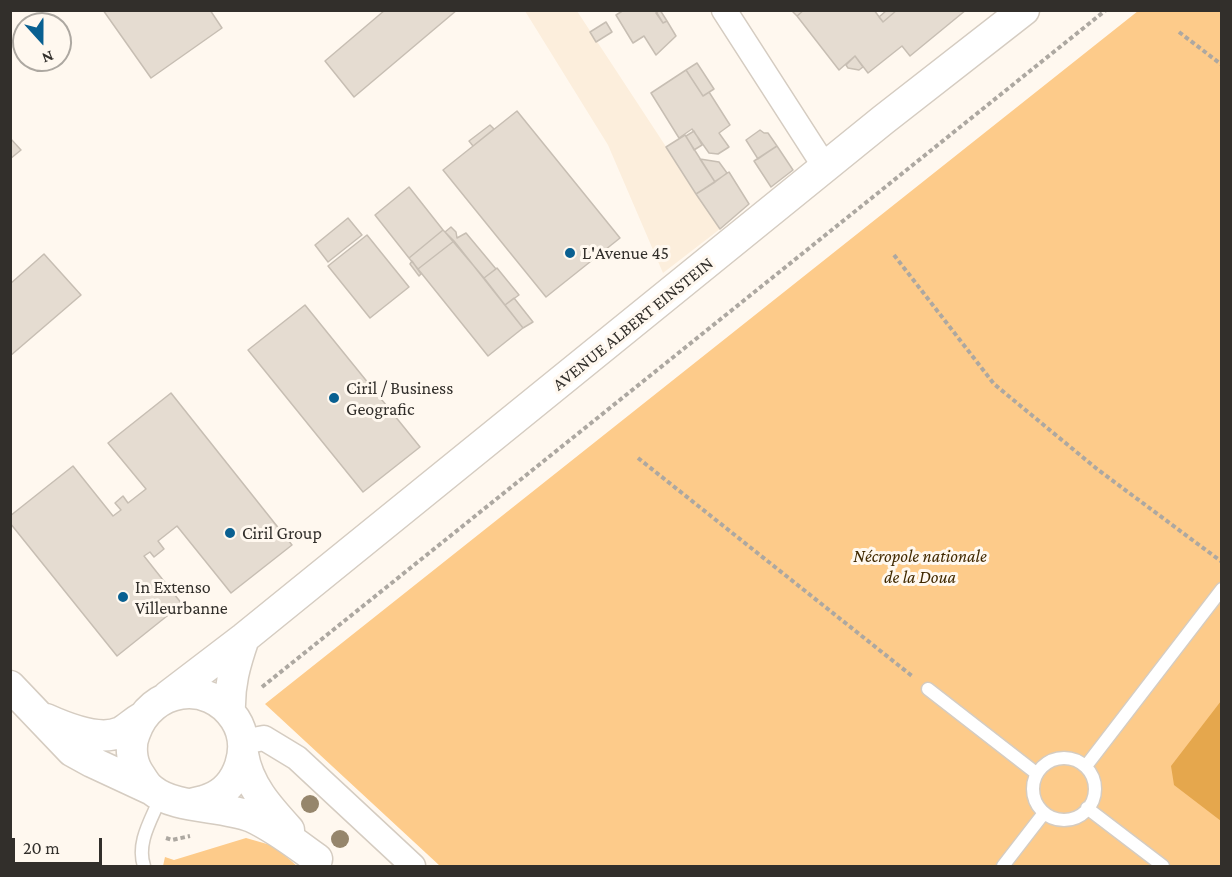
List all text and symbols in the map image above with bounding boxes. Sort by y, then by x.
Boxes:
north arrow [12,12,72,72]
text: N [40,48,56,67]
place label: L'Avenue 45 [582,242,669,264]
marker: L'Avenue 45 [563,246,577,260]
street label: AVENUE ALBERT EINSTEIN [548,253,718,395]
place label: Ciril / Business Geografic [346,377,453,420]
marker: Ciril / Business Geografic [327,391,341,405]
place label: Ciril Group [242,522,322,544]
marker: Ciril Group [223,526,237,540]
park label: Nécropole nationale de la Doua [853,545,987,588]
place label: In Extenso Villeurbanne [135,576,228,618]
marker: In Extenso Villeurbanne [116,590,130,604]
scale bar [15,826,105,864]
text: 20 m [23,838,60,858]

